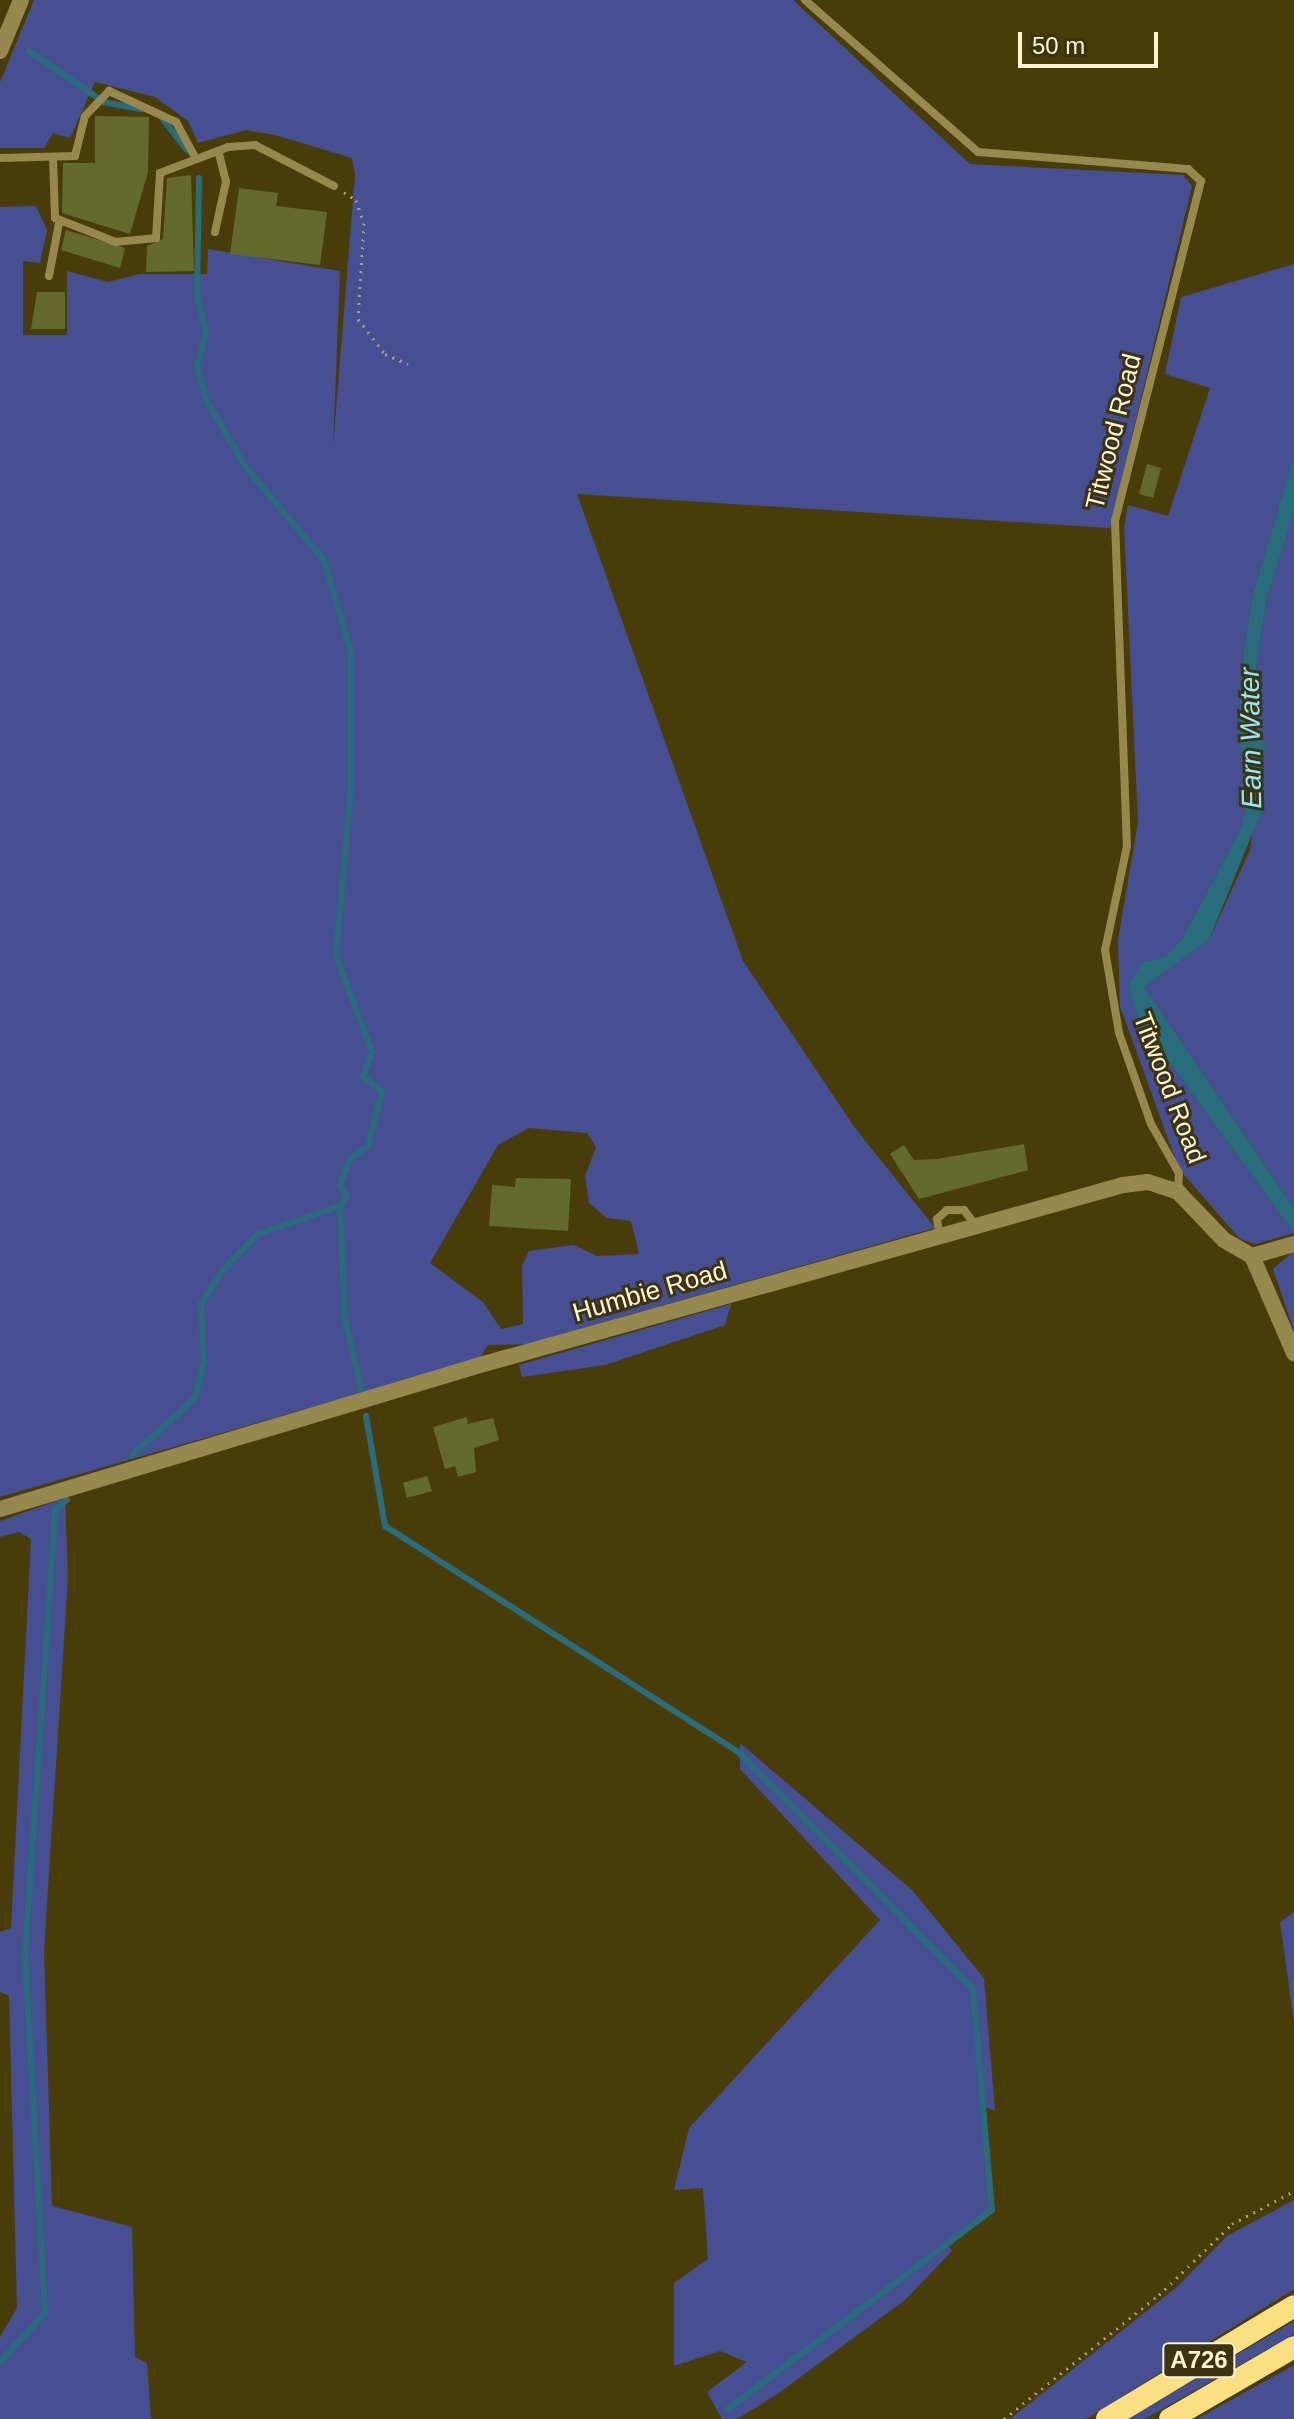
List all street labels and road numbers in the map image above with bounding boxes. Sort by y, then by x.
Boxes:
street label: Titwood Road [1080,351,1148,513]
street label: Titwood Road [1126,1008,1212,1168]
street label: Humbie Road [569,1255,731,1329]
road number: A726 [1161,2340,1237,2380]

